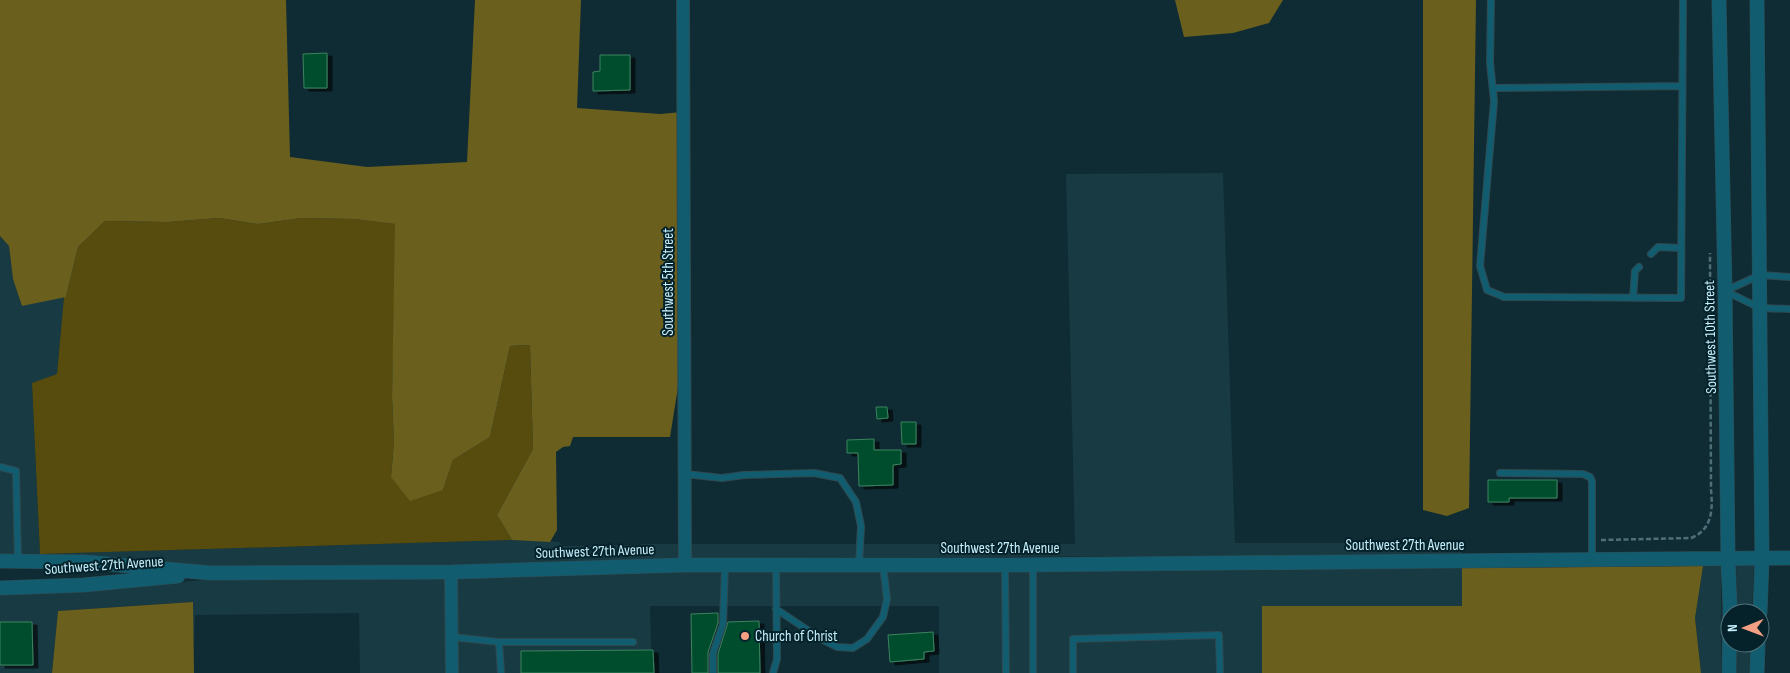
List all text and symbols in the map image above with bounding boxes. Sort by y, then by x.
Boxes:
street label: Southwest 5th Street [659,228,678,336]
street label: Southwest 10th Street [1700,280,1721,394]
street label: Southwest 27th Avenue [1345,536,1465,555]
street label: Southwest 27th Avenue [940,539,1060,558]
street label: Southwest 27th Avenue [535,540,655,563]
street label: Southwest 27th Avenue [44,552,164,579]
north arrow [1720,603,1770,653]
text: N [1724,624,1741,632]
place label: Church of Christ [755,627,838,646]
marker: Church of Christ [739,630,751,642]

